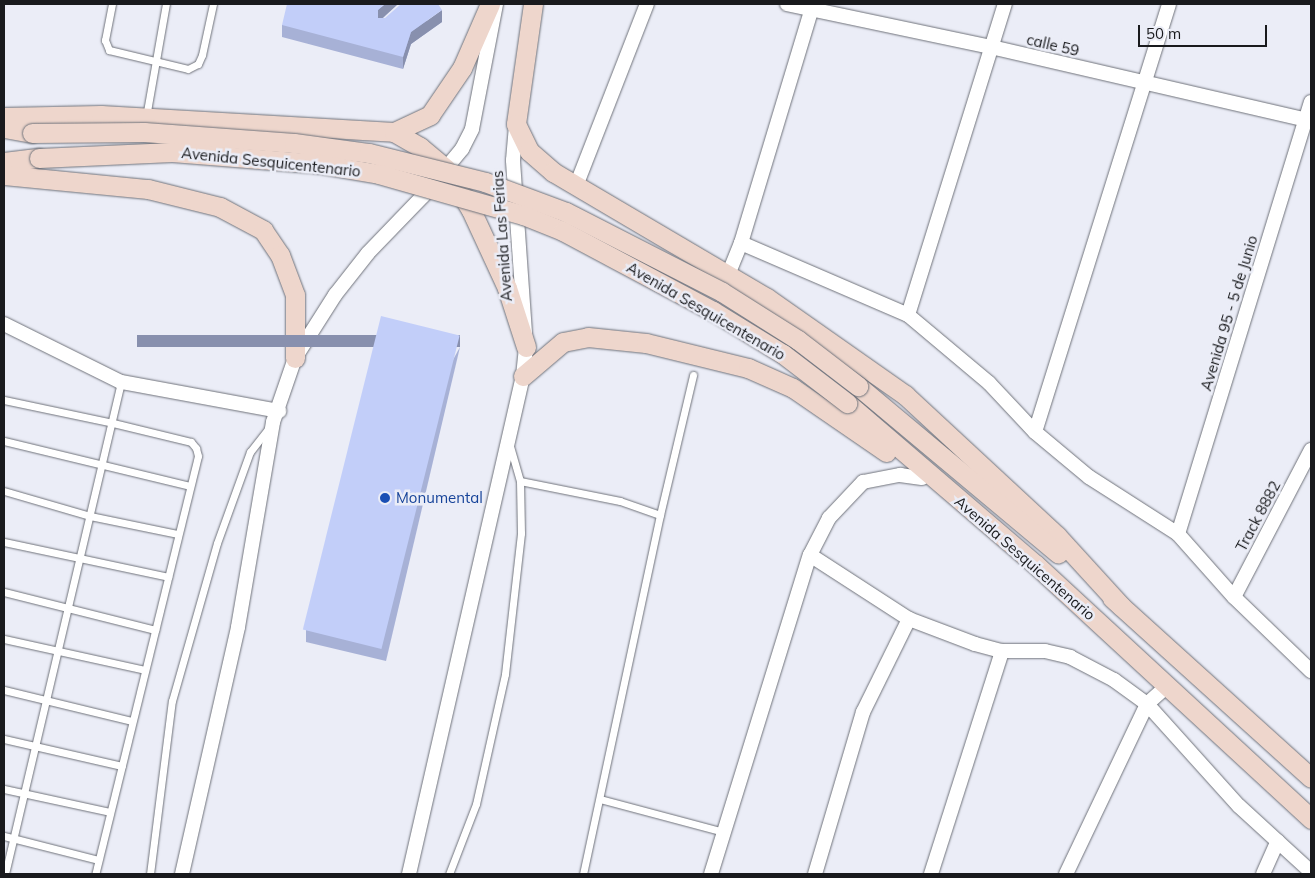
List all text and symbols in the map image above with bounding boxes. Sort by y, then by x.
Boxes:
scale bar [1140,15,1269,47]
text: 50 m [1146,24,1181,43]
street label: calle 59 [1025,30,1081,60]
street label: Avenida Sesquicentenario [181,144,361,180]
street label: Avenida Las Ferias [488,170,516,302]
street label: Avenida 95 - 5 de Junio [1197,233,1261,393]
street label: Avenida Sesquicentenario [624,258,788,364]
street label: Track 8882 [1232,478,1284,554]
place label: Monumental [396,489,483,507]
marker: Monumental [378,491,392,505]
street label: Avenida Sesquicentenario [951,492,1099,624]

